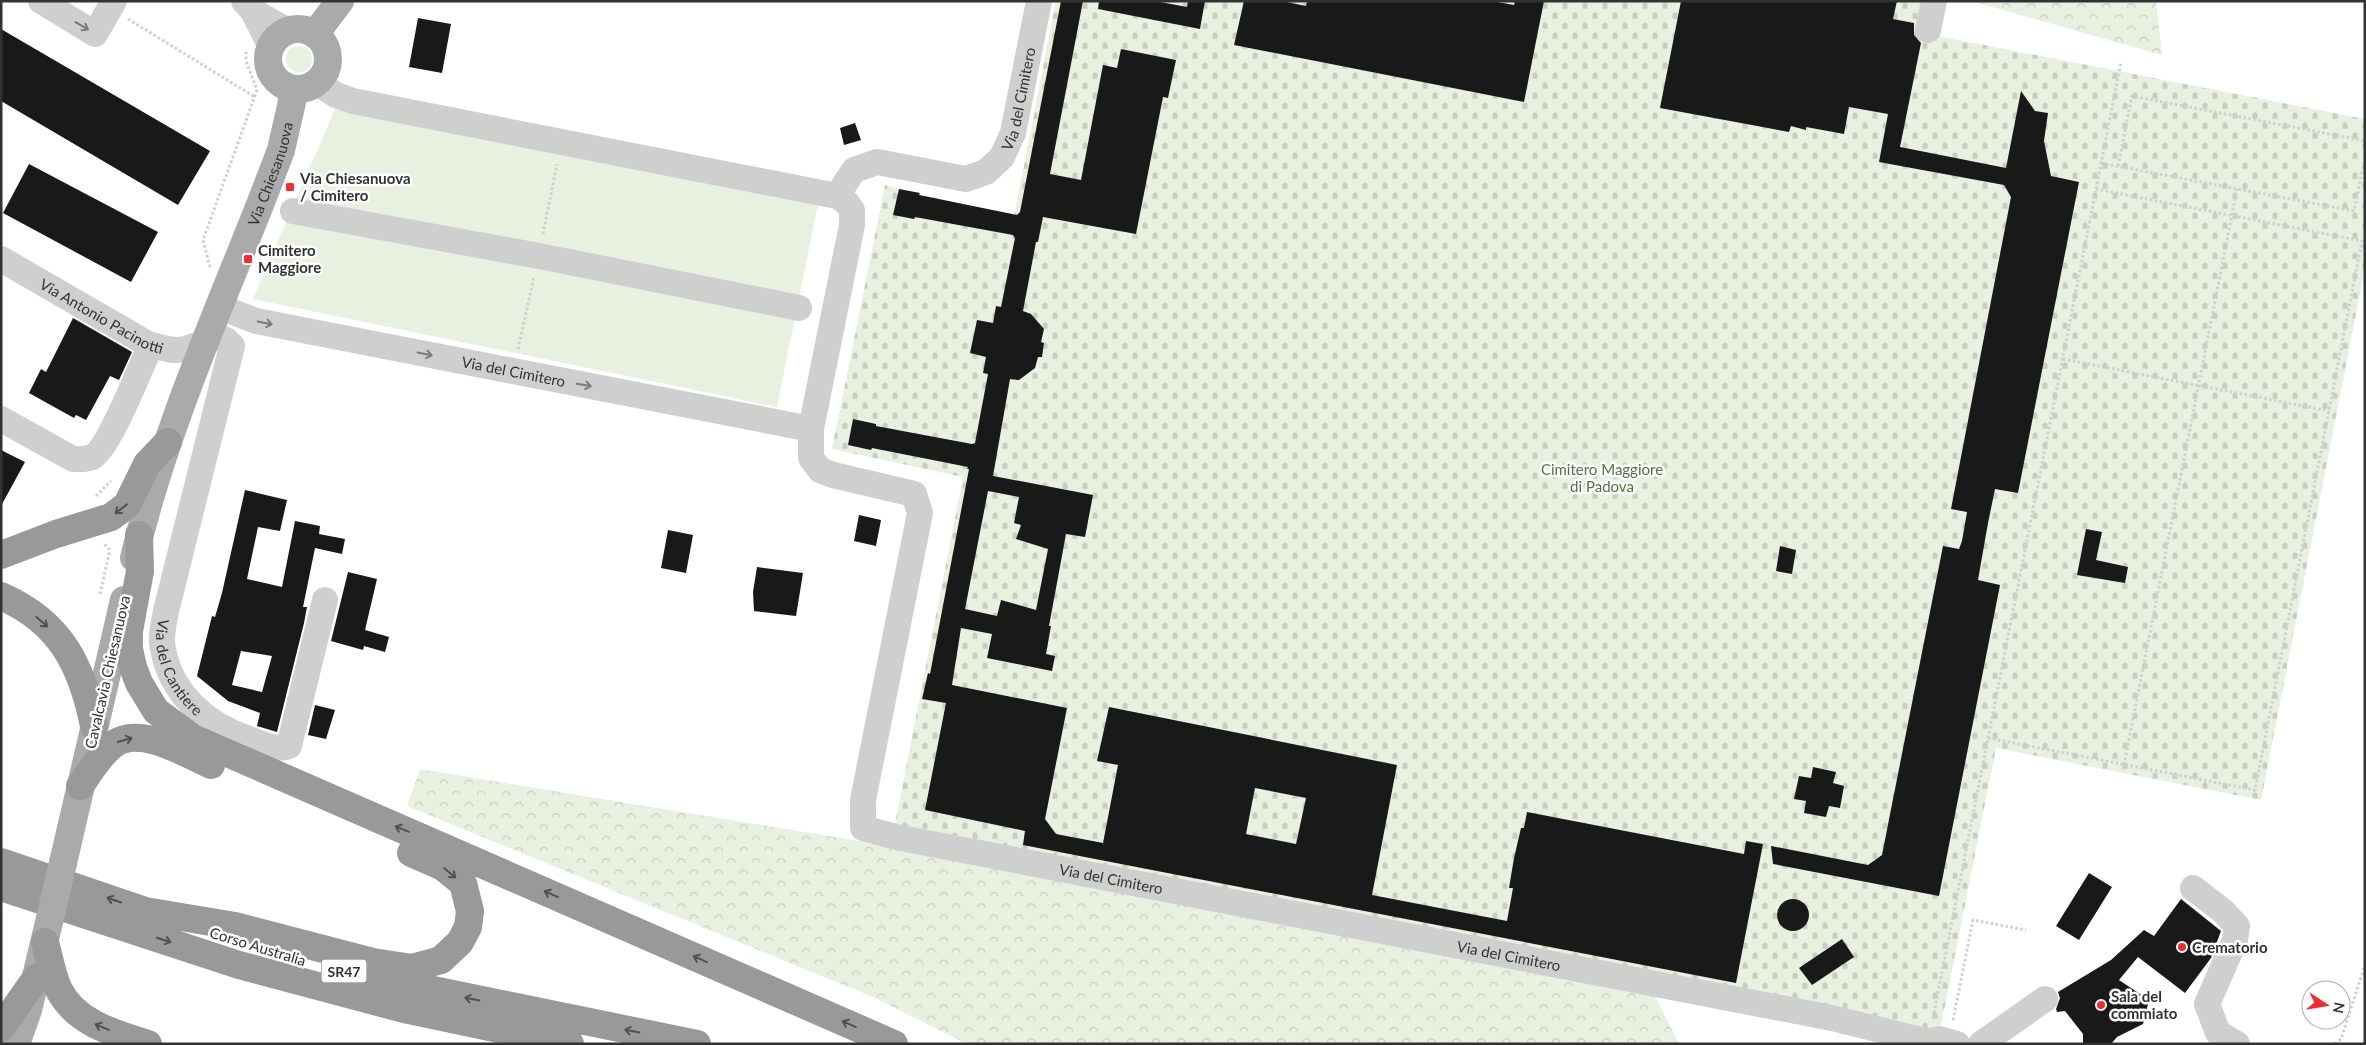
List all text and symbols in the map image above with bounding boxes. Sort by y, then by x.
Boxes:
one-way arrow [75,22,89,32]
street label: Via del Cimitero [997,46,1039,153]
street label: Via Chiesanuova [243,120,296,228]
place label: Via Chiesanuova / Cimitero [299,169,411,204]
marker: Via Chiesanuova / Cimitero [284,181,296,193]
place label: Cimitero Maggiore [258,241,321,276]
marker: Cimitero Maggiore [242,253,254,265]
street label: Via Antonio Pacinotti [37,275,166,357]
one-way arrow [257,318,273,328]
one-way arrow [416,350,432,360]
street label: Via del Cimitero [460,352,567,390]
one-way arrow [576,380,592,390]
park label: Cimitero Maggiore di Padova [1541,460,1663,495]
one-way arrow [115,504,128,515]
street label: Cavalcavia Chiesanuova [81,594,133,750]
one-way arrow [36,617,49,628]
street label: Via del Cantiere [153,618,207,719]
one-way arrow [117,735,133,744]
one-way arrow [395,823,410,833]
street label: Via del Cimitero [1058,860,1165,897]
one-way arrow [444,867,457,878]
one-way arrow [544,888,559,898]
one-way arrow [106,895,122,904]
street label: Corso Australia [208,923,308,969]
one-way arrow [156,936,172,946]
street label: Via del Cimitero [1455,937,1562,974]
place label: Crematorio [2192,938,2268,956]
marker: Crematorio [2176,941,2188,953]
one-way arrow [693,953,708,963]
road number: SR47 [322,959,366,982]
north arrow [2301,980,2351,1030]
place label: Sala del commiato [2111,987,2178,1022]
one-way arrow [465,994,481,1004]
marker: Sala del commiato [2095,999,2107,1011]
text: N [2330,1001,2349,1015]
one-way arrow [842,1019,857,1029]
one-way arrow [95,1022,110,1032]
one-way arrow [624,1025,640,1035]

